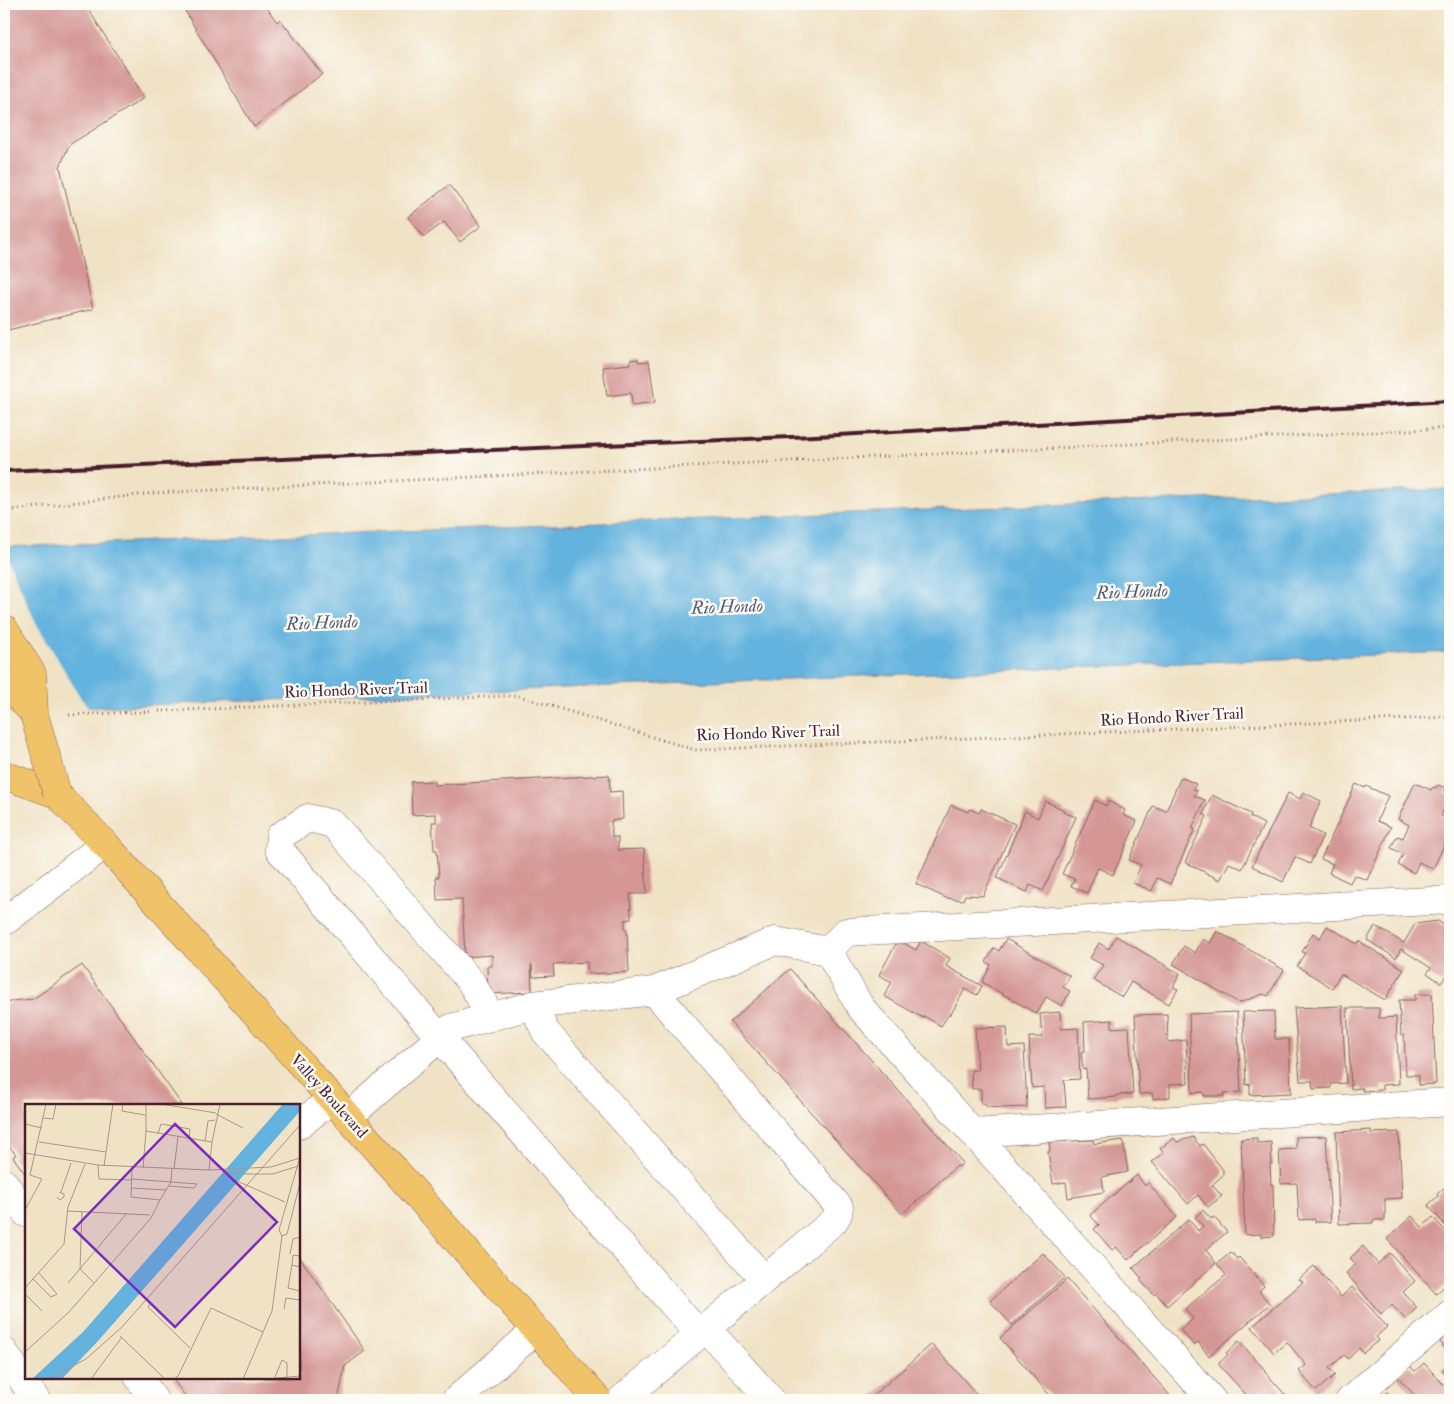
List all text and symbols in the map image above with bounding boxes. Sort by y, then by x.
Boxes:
water label: Rio Hondo [1095,579,1168,605]
water label: Rio Hondo [690,594,763,620]
water label: Rio Hondo [285,610,358,636]
street label: Rio Hondo River Trail [284,677,428,703]
street label: Rio Hondo River Trail [1100,703,1244,731]
street label: Rio Hondo River Trail [696,720,840,746]
street label: Valley Boulevard [286,1050,372,1142]
inset map [25,1104,300,1379]

